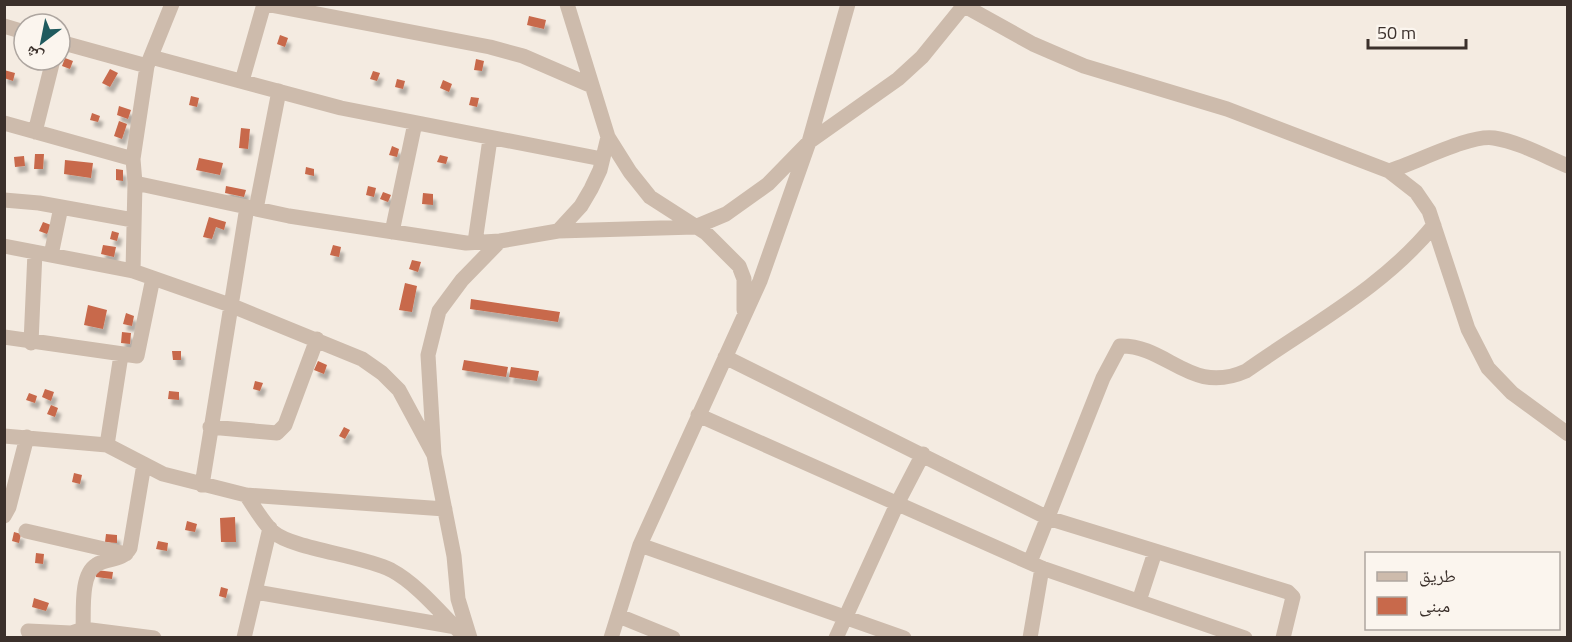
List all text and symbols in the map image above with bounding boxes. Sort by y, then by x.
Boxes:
north arrow [12,12,72,72]
scale bar [1368,12,1466,50]
text: 50 m [1377,19,1416,46]
text: ش [20,40,48,69]
legend [1365,552,1560,630]
text: طريق [1419,562,1456,589]
text: مبنى [1419,592,1450,619]

